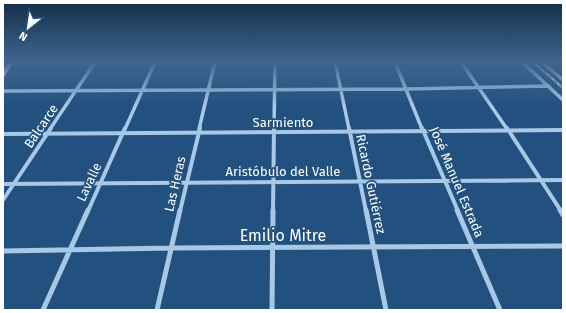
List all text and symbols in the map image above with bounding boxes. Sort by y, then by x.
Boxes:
north arrow [8,8,48,48]
text: N [17,29,30,44]
street label: Balcarce [21,101,61,151]
street label: Sarmiento [253,115,313,130]
street label: José Manuel Estrada [427,124,487,240]
street label: Ricardo Gutiérrez [353,133,389,236]
street label: Las Heras [161,155,189,213]
street label: Lavalle [74,160,104,204]
street label: Aristóbulo del Valle [226,164,340,179]
street label: Emilio Mitre [240,226,326,245]

